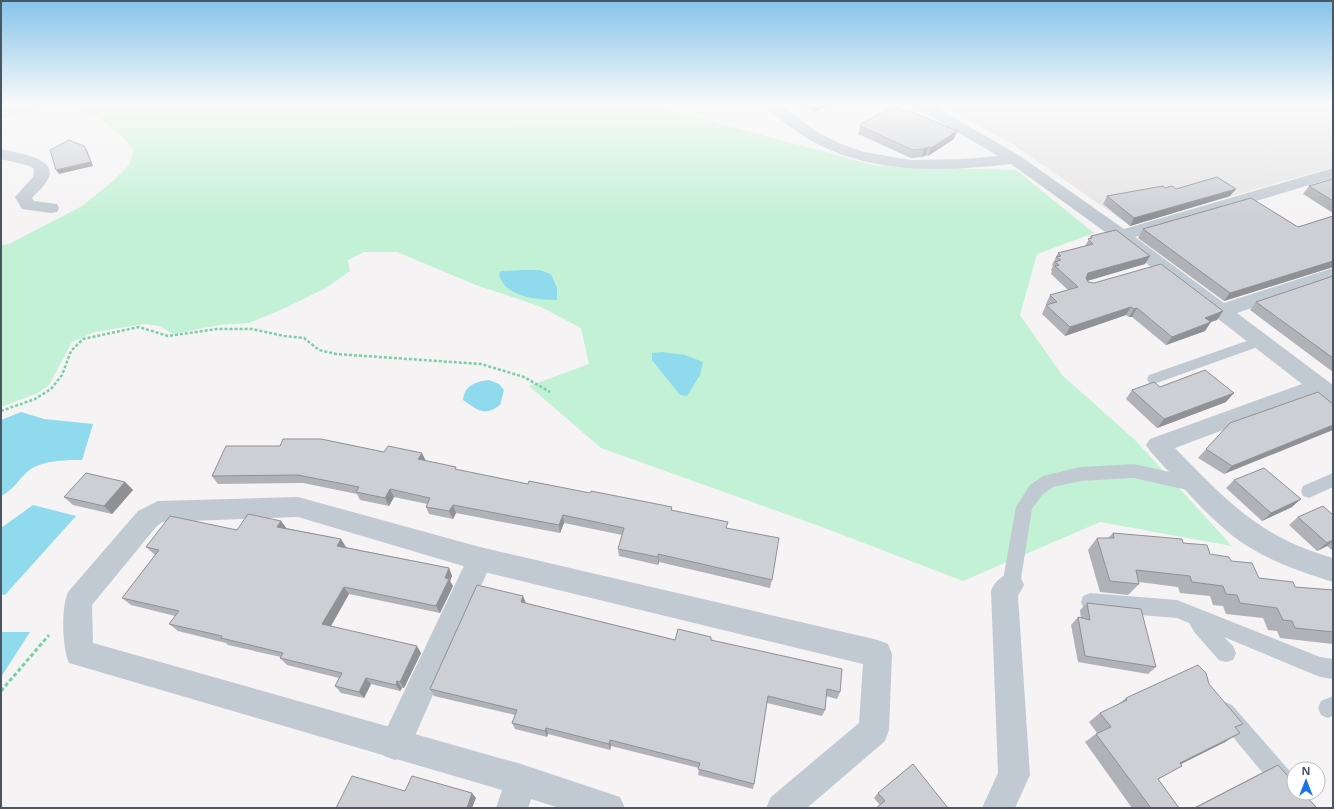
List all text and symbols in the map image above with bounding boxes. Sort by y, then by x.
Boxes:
north arrow [1286,761,1326,801]
text: N [1302,763,1310,778]

